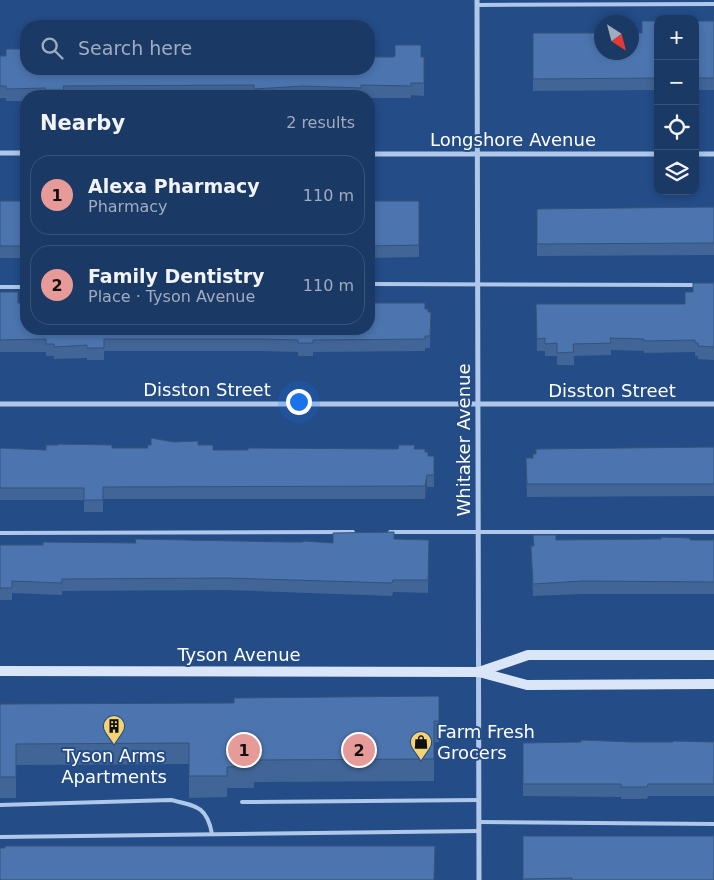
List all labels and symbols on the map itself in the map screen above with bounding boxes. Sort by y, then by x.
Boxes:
north arrow [594,15,639,60]
street label: Longshore Avenue [430,129,596,150]
street label: Whitaker Avenue [453,363,474,517]
street label: Disston Street [143,379,271,400]
street label: Disston Street [548,380,676,401]
your location [286,389,312,415]
street label: Tyson Avenue [176,644,301,665]
building icon: Tyson Arms Apartments [102,714,126,745]
place label: Farm Fresh Grocers [437,721,535,763]
shop icon: Farm Fresh Grocers [409,730,433,761]
pin: 1 [228,731,260,769]
pin: 2 [343,731,375,769]
place label: Tyson Arms Apartments [61,745,167,787]

